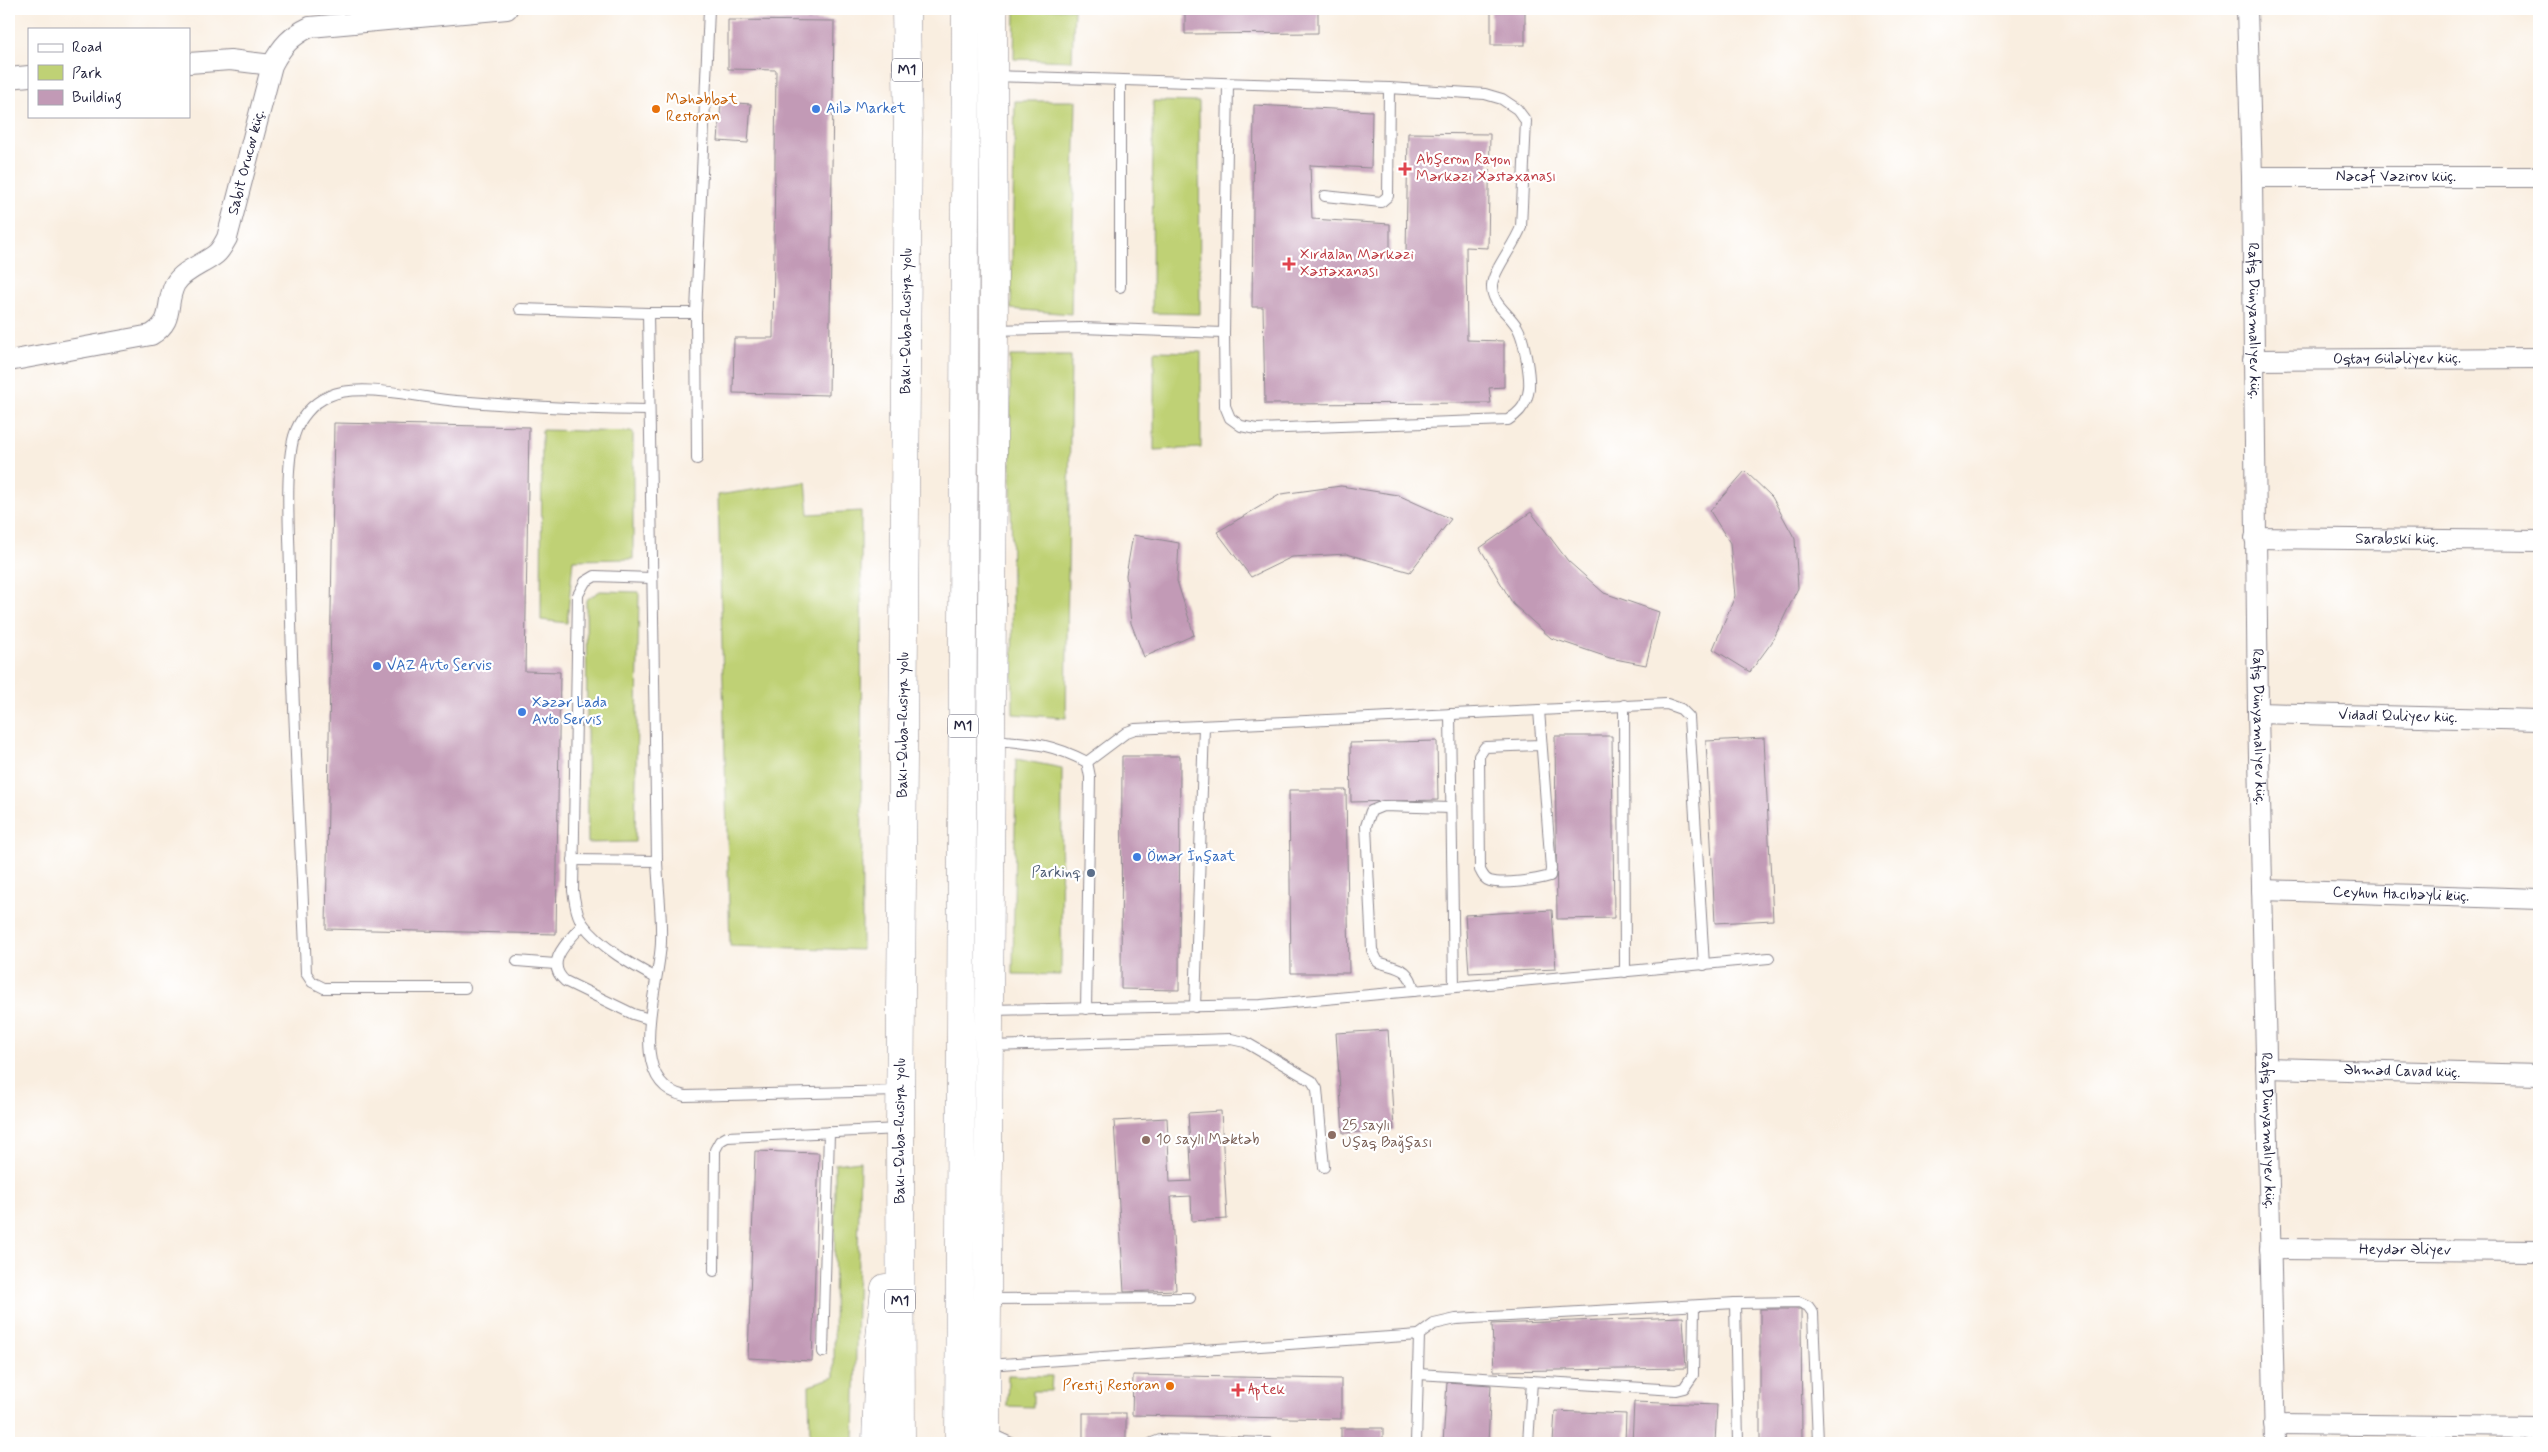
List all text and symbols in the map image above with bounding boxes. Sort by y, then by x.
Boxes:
legend [28,28,190,118]
text: Road [72,38,102,58]
road number: M1 [892,58,922,82]
text: Park [72,64,102,84]
text: Building [72,88,122,109]
place label: Məhəbbət Restoran [666,90,738,127]
place label: Ailə Market [826,99,906,119]
marker: Məhəbbət Restoran [650,103,662,115]
marker: Ailə Market [810,103,822,115]
street label: Sabit Orucov küç. [223,108,270,217]
place label: Abşeron Rayon Mərkəzi Xəstəxanası [1416,150,1556,187]
marker: Abşeron Rayon Mərkəzi Xəstəxanası [1398,162,1412,176]
street label: Nəcəf Vəzirov küç. [2336,167,2456,187]
street label: Rafiq Dünyamalıyev küç. [2243,242,2264,399]
place label: Xırdalan Mərkəzi Xəstəxanası [1300,245,1414,282]
street label: Bakı-Quba-Rusiya yolu [896,248,917,394]
marker: Xırdalan Mərkəzi Xəstəxanası [1282,257,1296,271]
street label: Oqtay Güləliyev küç. [2333,349,2461,369]
street label: Sarabski küç. [2355,529,2439,550]
street label: Rafiq Dünyamalıyev küç. [2247,648,2270,805]
street label: Bakı-Quba-Rusiya yolu [893,652,914,798]
place label: VAZ Avto Servis [387,656,492,676]
marker: VAZ Avto Servis [371,660,383,672]
place label: Xəzər Lada Avto Servis [532,693,607,730]
street label: Vidadi Quliyev küç. [2338,705,2458,728]
marker: Xəzər Lada Avto Servis [516,706,528,718]
road number: M1 [948,714,978,738]
place label: Ömər İnşaat [1147,847,1236,867]
marker: Ömər İnşaat [1131,851,1143,863]
place label: Parkinq [1032,863,1081,883]
marker: Parkinq [1085,867,1097,879]
street label: Ceyhun Hacıbəyli küç. [2332,882,2470,907]
street label: Rafiq Dünyamalıyev küç. [2256,1052,2280,1209]
street label: Bakı-Quba-Rusiya yolu [890,1058,911,1204]
street label: Əhməd Cavad küç. [2343,1060,2461,1083]
place label: 25 saylı Uşaq Bağşası [1342,1116,1432,1153]
marker: 25 saylı Uşaq Bağşası [1326,1129,1338,1141]
place label: 10 saylı Məktəb [1156,1130,1259,1150]
marker: 10 saylı Məktəb [1140,1134,1152,1146]
street label: Heydər Əliyev [2359,1240,2452,1260]
road number: M1 [885,1290,915,1312]
place label: Prestij Restoran [1062,1376,1160,1396]
marker: Prestij Restoran [1164,1380,1176,1392]
place label: Aptek [1248,1380,1286,1401]
marker: Aptek [1232,1384,1244,1396]

